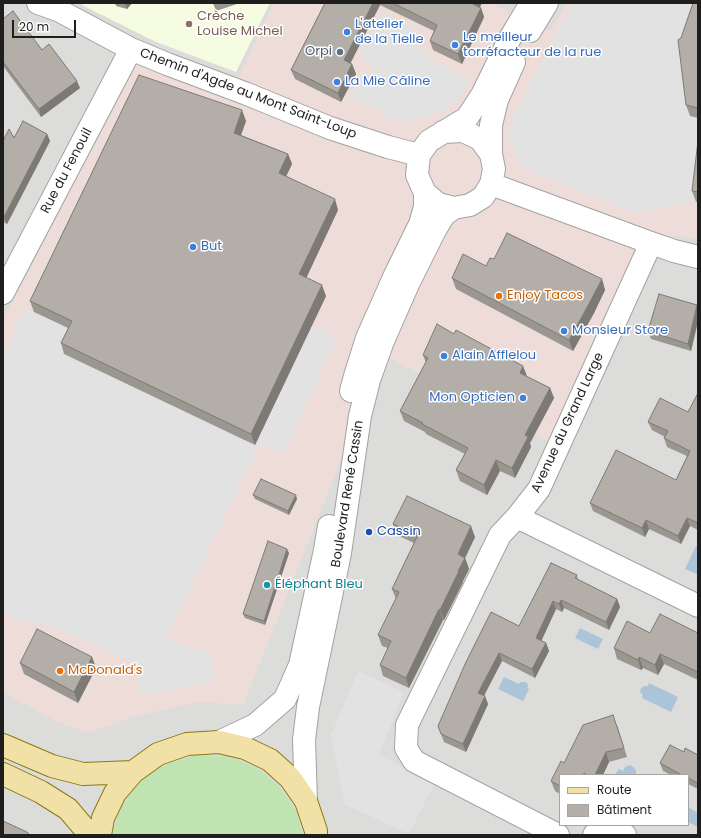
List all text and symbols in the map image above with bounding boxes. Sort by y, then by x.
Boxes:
place label: Crèche Louise Michel [197,9,283,40]
scale bar [14,12,78,38]
place label: L'atelier de la Tielle [355,17,424,48]
text: 20 m [19,18,49,35]
marker: Crèche Louise Michel [184,19,194,29]
marker: L'atelier de la Tielle [342,27,352,37]
place label: Le meilleur torréfacteur de la rue [463,30,601,61]
marker: Le meilleur torréfacteur de la rue [450,40,460,50]
place label: Orpi [305,44,332,60]
street label: Chemin d'Agde au Mont Saint-Loup [137,45,359,143]
marker: Orpi [335,47,345,57]
place label: La Mie Câline [345,74,430,90]
marker: La Mie Câline [332,77,342,87]
street label: Rue du Fenouil [38,126,96,216]
place label: But [201,239,222,255]
marker: But [188,242,198,252]
place label: Enjoy Tacos [507,288,583,304]
marker: Enjoy Tacos [494,291,504,301]
place label: Monsieur Store [572,323,668,339]
marker: Monsieur Store [559,326,569,336]
place label: Alain Afflelou [452,348,536,364]
street label: Avenue du Grand Large [529,350,607,496]
marker: Alain Afflelou [439,351,449,361]
place label: Mon Opticien [429,390,515,406]
marker: Mon Opticien [518,393,528,403]
street label: Boulevard René Cassin [329,419,367,569]
place label: Cassin [377,524,421,540]
marker: Cassin [364,527,374,537]
place label: Éléphant Bleu [275,577,363,593]
marker: Éléphant Bleu [262,580,272,590]
place label: McDonald's [68,663,143,679]
marker: McDonald's [55,666,65,676]
legend [559,774,689,826]
text: Route [597,781,631,798]
text: Bâtiment [597,801,652,818]

